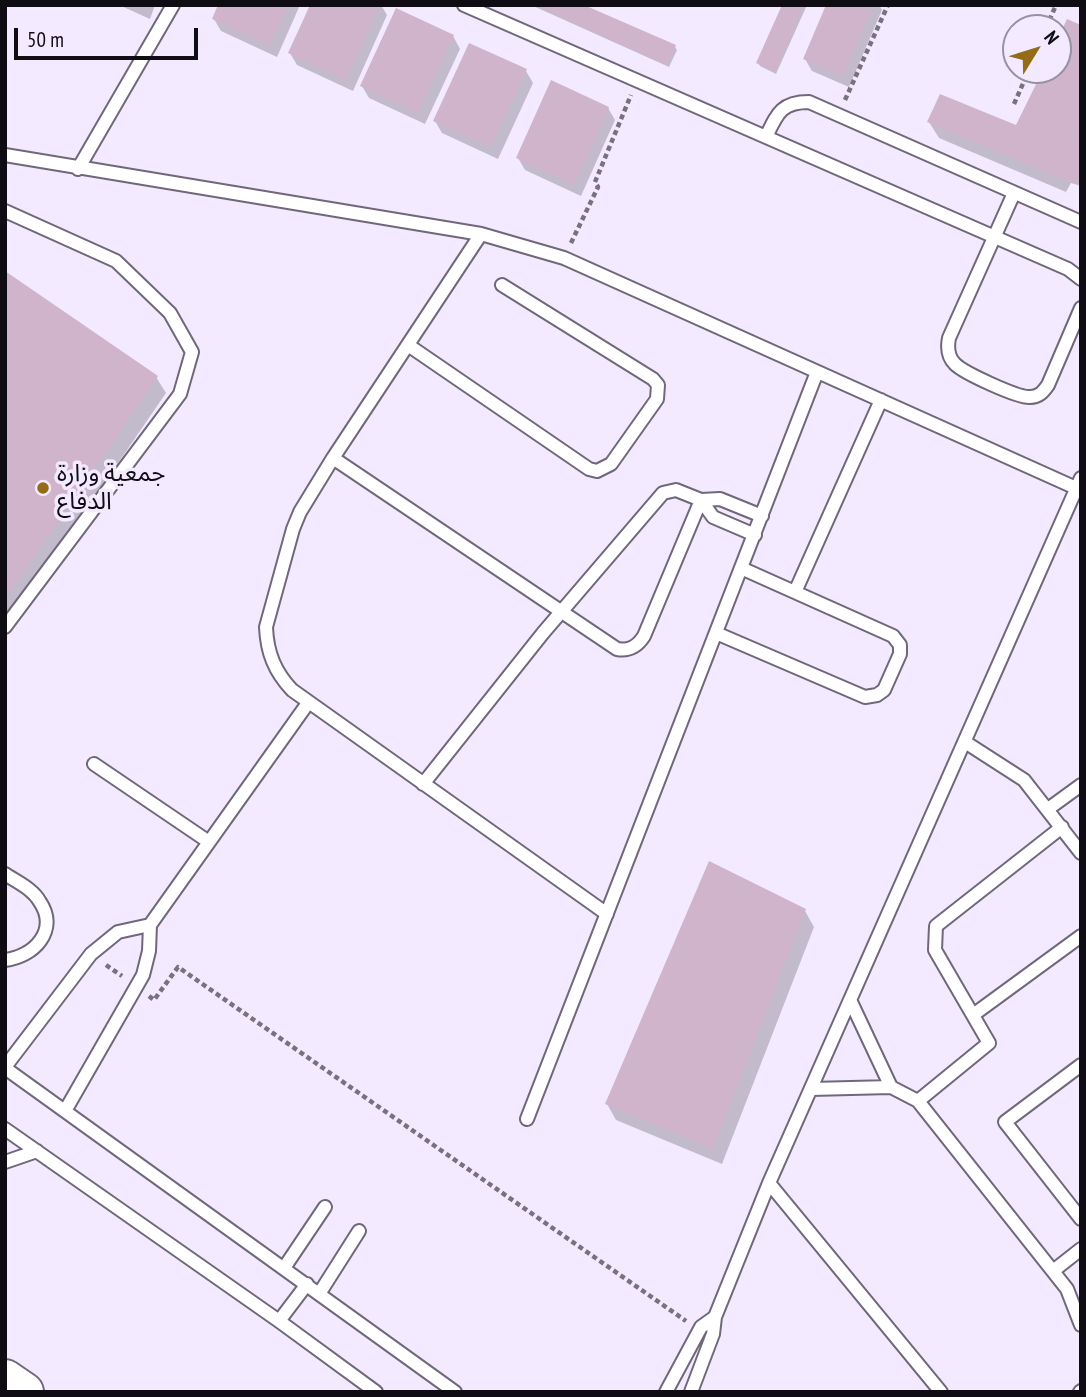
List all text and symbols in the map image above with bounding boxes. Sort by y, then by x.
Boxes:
scale bar [18,14,201,58]
north arrow [1002,14,1072,84]
text: 50 m [27,26,64,53]
text: N [1039,26,1065,49]
place label: جمعية وزارة الدفاع [57,460,165,516]
marker: جمعية وزارة الدفاع [35,480,51,496]

